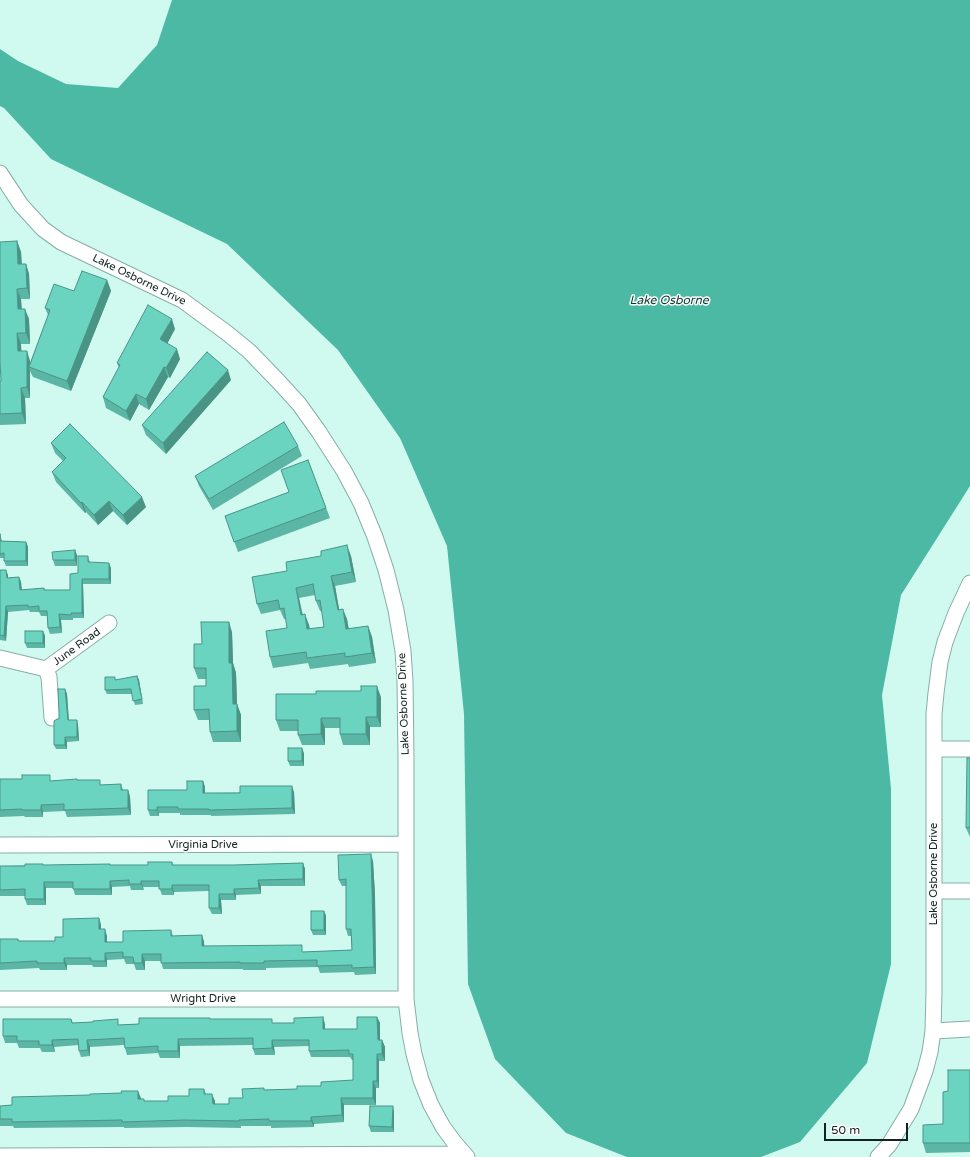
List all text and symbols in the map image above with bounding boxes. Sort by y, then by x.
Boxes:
street label: Lake Osborne Drive [90,252,188,308]
water label: Lake Osborne [630,294,708,308]
street label: June Road [51,625,103,669]
street label: Lake Osborne Drive [396,653,412,755]
street label: Lake Osborne Drive [927,823,941,925]
street label: Virginia Drive [168,838,238,852]
street label: Wright Drive [170,992,236,1006]
scale bar [826,1115,910,1141]
text: 50 m [831,1123,860,1137]

